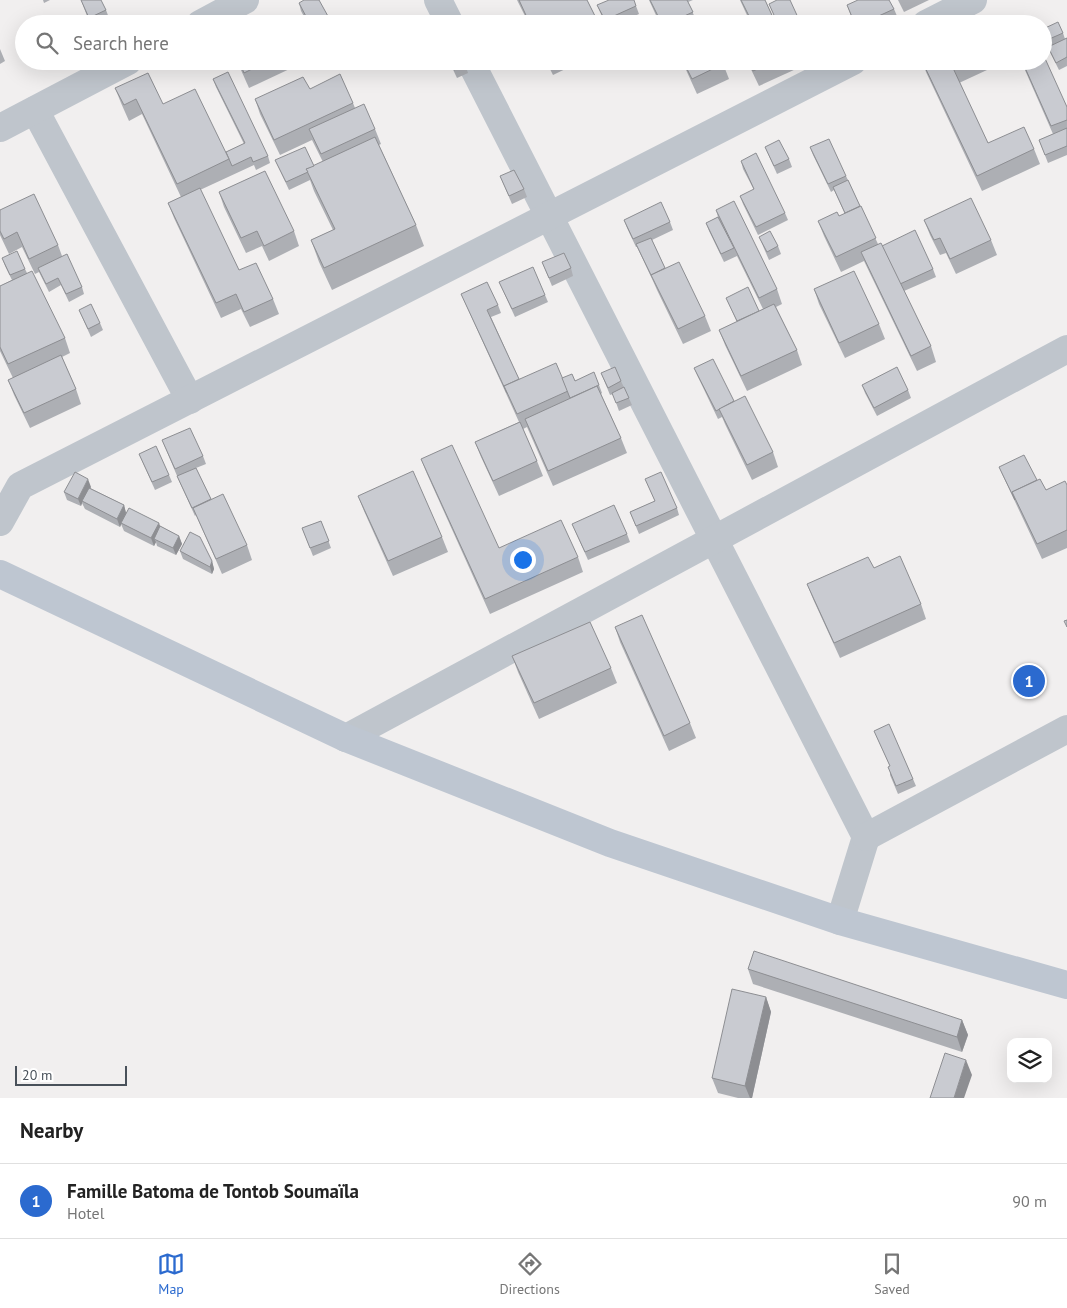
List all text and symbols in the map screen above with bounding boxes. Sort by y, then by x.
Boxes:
search box [15,15,1052,70]
icon: search [33,29,61,57]
text: Search here [73,31,169,55]
your location [510,547,536,573]
pin: 1 [1013,662,1045,700]
map controls [1007,1038,1052,1083]
button: layers [1007,1038,1052,1083]
scale bar [15,1063,128,1086]
text: 20 m [22,1066,52,1084]
text: Nearby [20,1117,83,1144]
text: Famille Batoma de Tontob Soumaïla [67,1179,359,1203]
text: 1 [31,1191,41,1211]
text: 90 m [1012,1191,1047,1211]
text: Hotel [67,1203,104,1223]
tab: Map [157,1250,185,1298]
tab: Directions [499,1250,560,1298]
tab: Saved [874,1250,910,1298]

